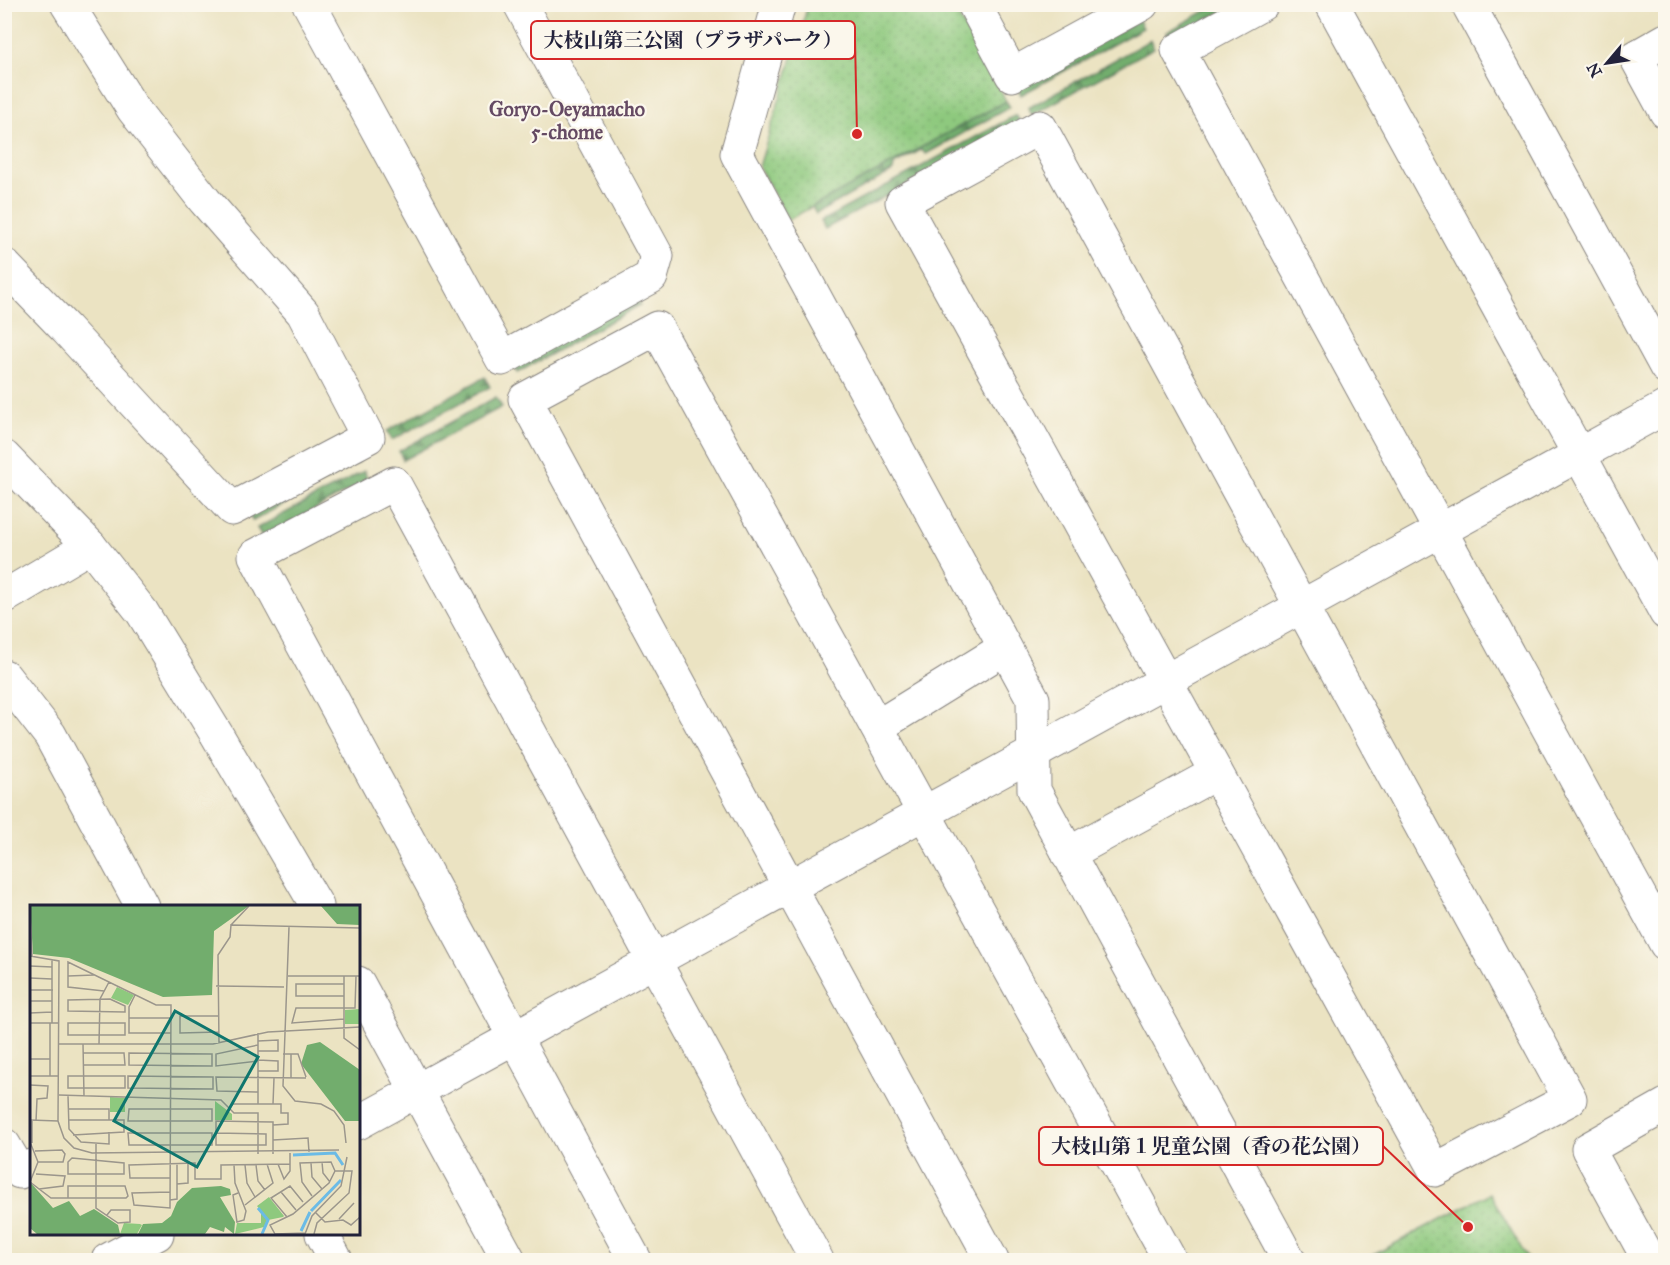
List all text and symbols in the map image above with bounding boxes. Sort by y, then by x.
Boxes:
callout: 大枝山第三公園（プラザパーク） [531,21,855,59]
text: 大枝山第三公園（プラザパーク） [544,28,842,52]
north arrow [1577,33,1637,93]
text: N [1583,59,1606,81]
district label: Goryo-Oeyamacho 5-chome [489,97,645,144]
inset map [30,905,360,1235]
callout: 大枝山第１児童公園（香の花公園） [1039,1127,1383,1165]
text: 大枝山第１児童公園（香の花公園） [1051,1134,1371,1158]

